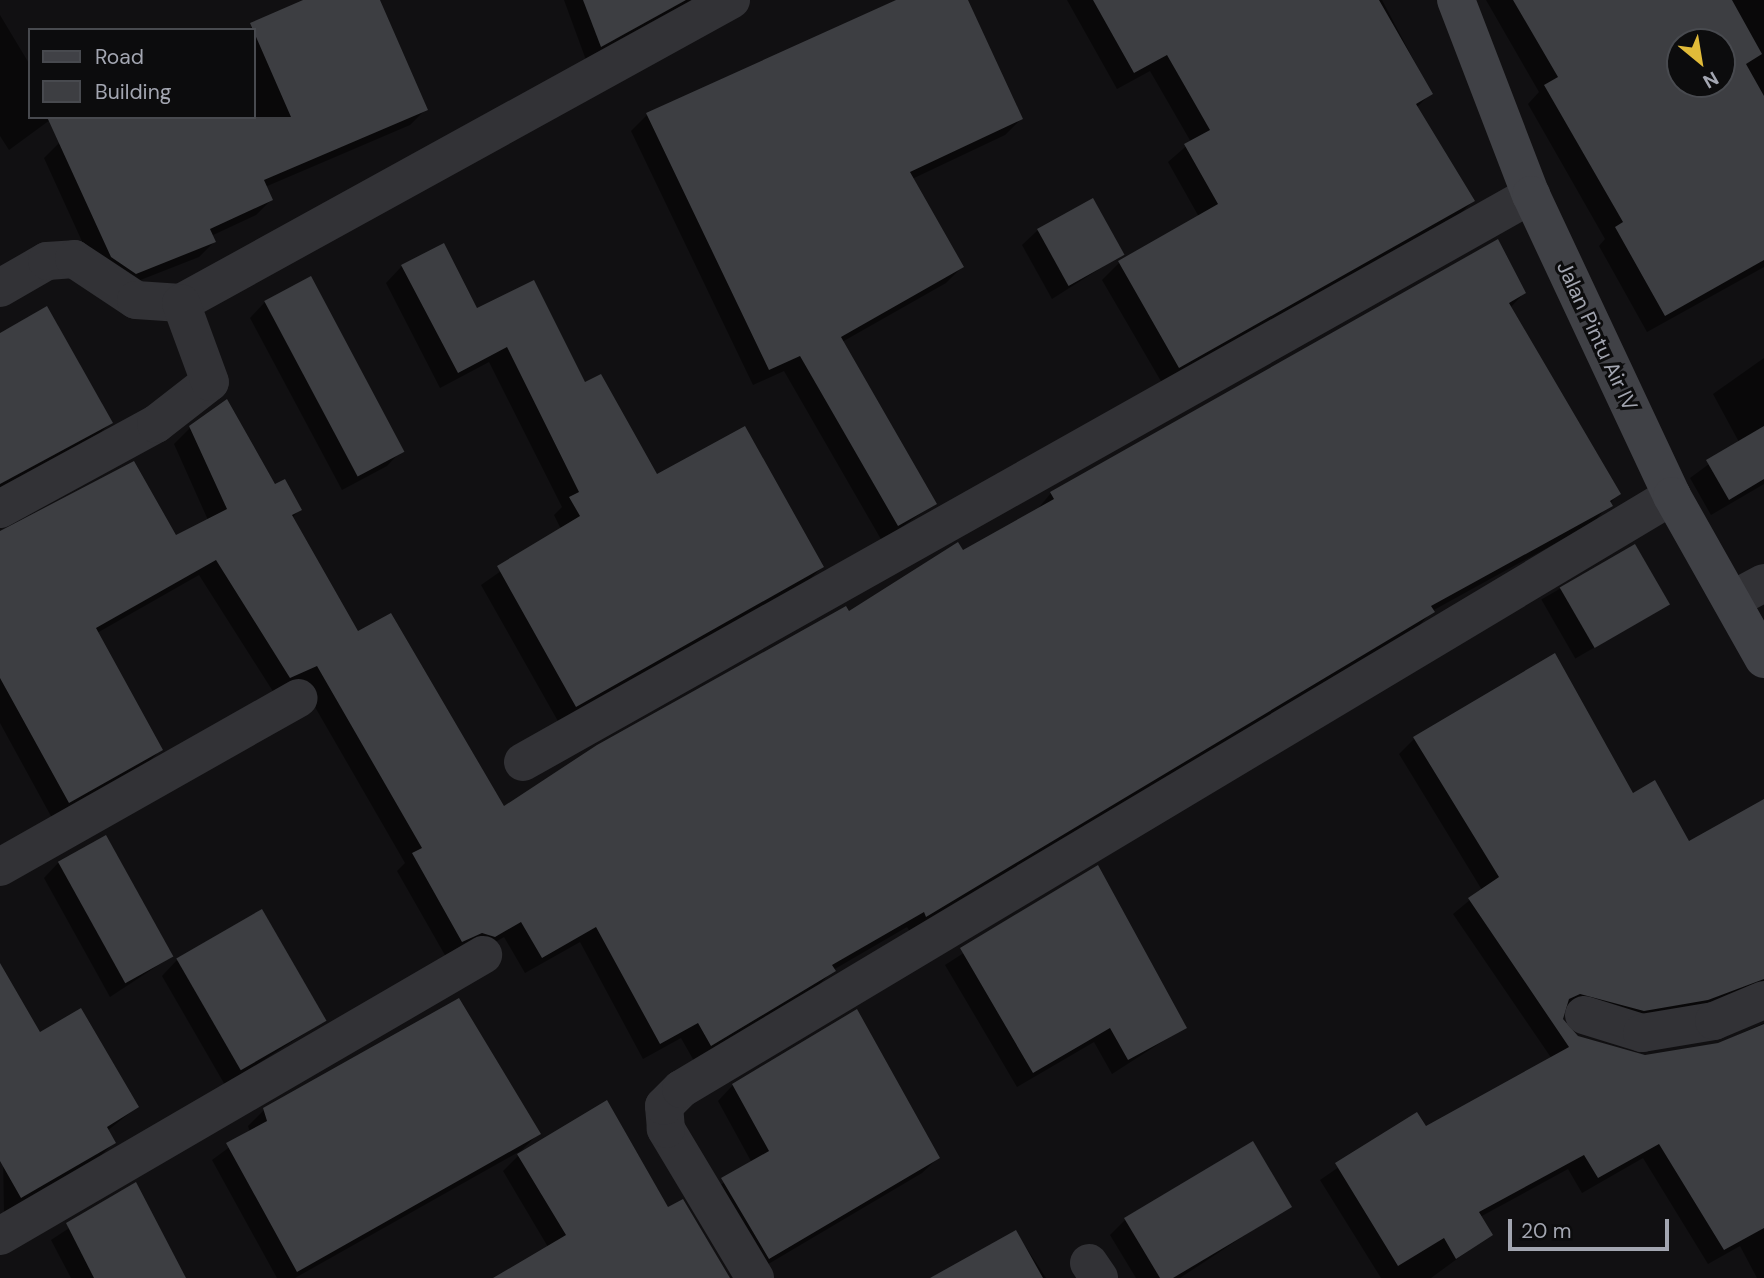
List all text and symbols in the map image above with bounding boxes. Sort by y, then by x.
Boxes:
legend [28,28,256,119]
north arrow [1666,28,1736,98]
text: Road [95,43,144,71]
text: N [1699,66,1723,94]
text: Building [95,78,171,106]
street label: Jalan Pintu Air IV [1551,257,1643,415]
scale bar [1512,1204,1673,1248]
text: 20 m [1521,1217,1572,1245]

